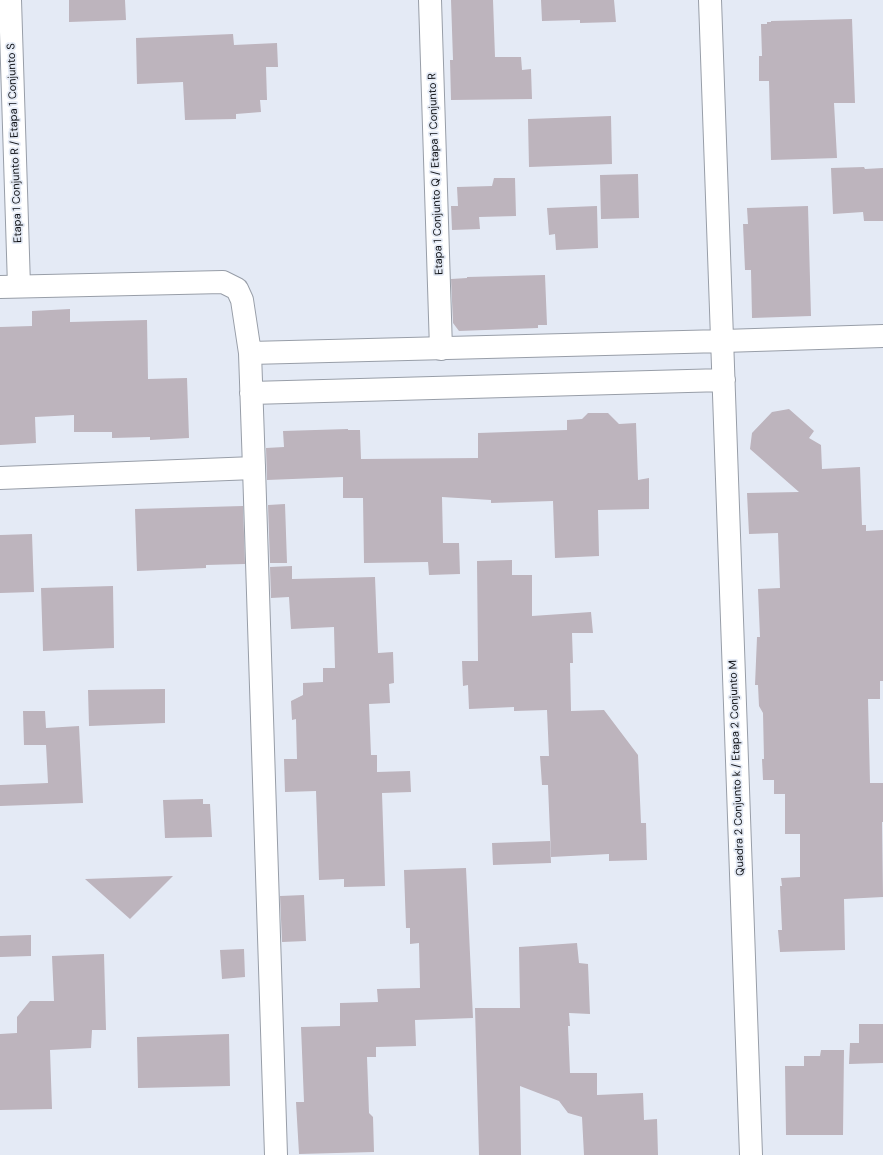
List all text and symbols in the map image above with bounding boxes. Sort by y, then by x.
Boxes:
street label: Etapa 1 Conjunto R / Etapa 1 Conjunto S [5,43,25,243]
street label: Etapa 1 Conjunto Q / Etapa 1 Conjunto R [426,73,446,275]
street label: Quadra 2 Conjunto k / Etapa 2 Conjunto M [727,660,747,876]

